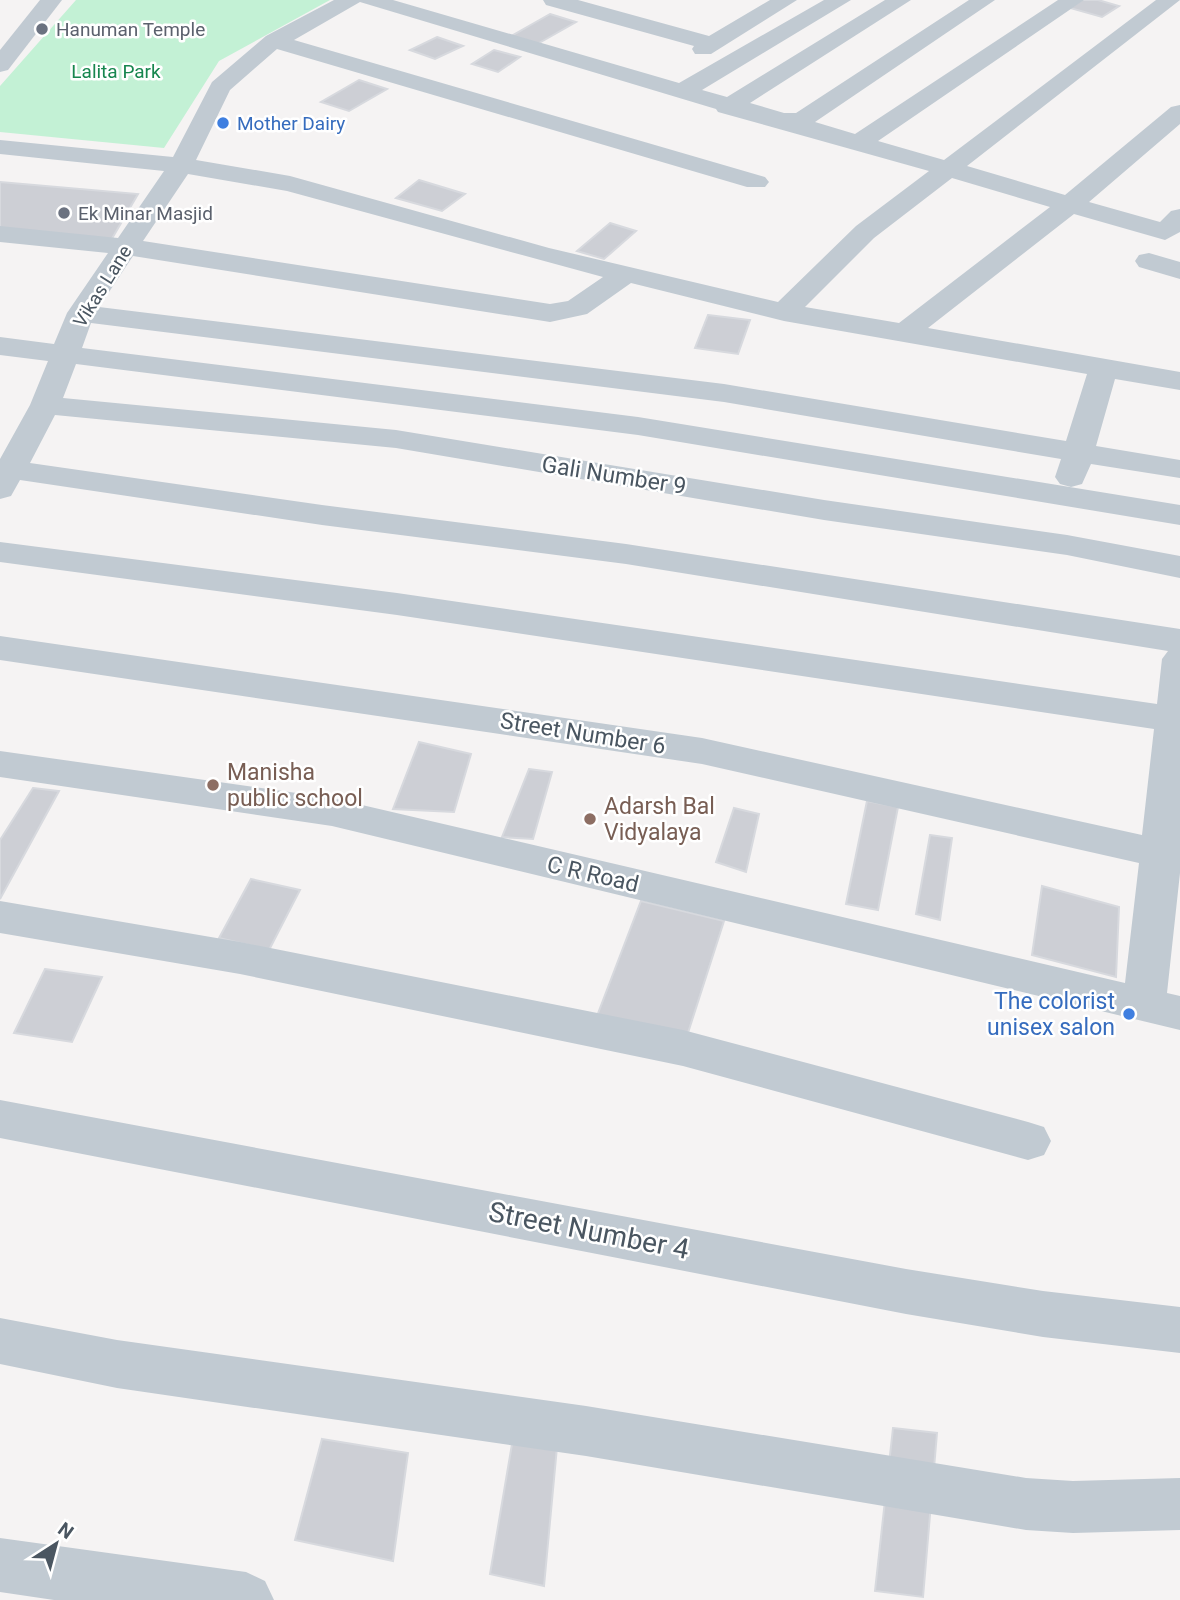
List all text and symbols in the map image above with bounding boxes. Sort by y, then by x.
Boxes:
place label: Hanuman Temple [56,18,205,41]
marker: Hanuman Temple [34,21,50,37]
park label: Lalita Park [71,60,161,83]
place label: Mother Dairy [237,112,345,135]
marker: Mother Dairy [215,115,231,131]
place label: Ek Minar Masjid [78,202,213,225]
marker: Ek Minar Masjid [56,205,72,221]
street label: Vikas Lane [68,241,137,332]
street label: Gali Number 9 [540,451,688,500]
street label: Street Number 6 [498,707,668,760]
place label: Manisha public school [227,759,363,812]
marker: Manisha public school [205,777,221,793]
place label: Adarsh Bal Vidyalaya [604,793,715,846]
marker: Adarsh Bal Vidyalaya [582,811,598,827]
street label: C R Road [544,851,641,898]
place label: The colorist unisex salon [987,988,1115,1041]
marker: The colorist unisex salon [1121,1006,1137,1022]
street label: Street Number 4 [486,1195,692,1266]
north arrow [21,1509,91,1579]
text: N [54,1517,78,1544]

